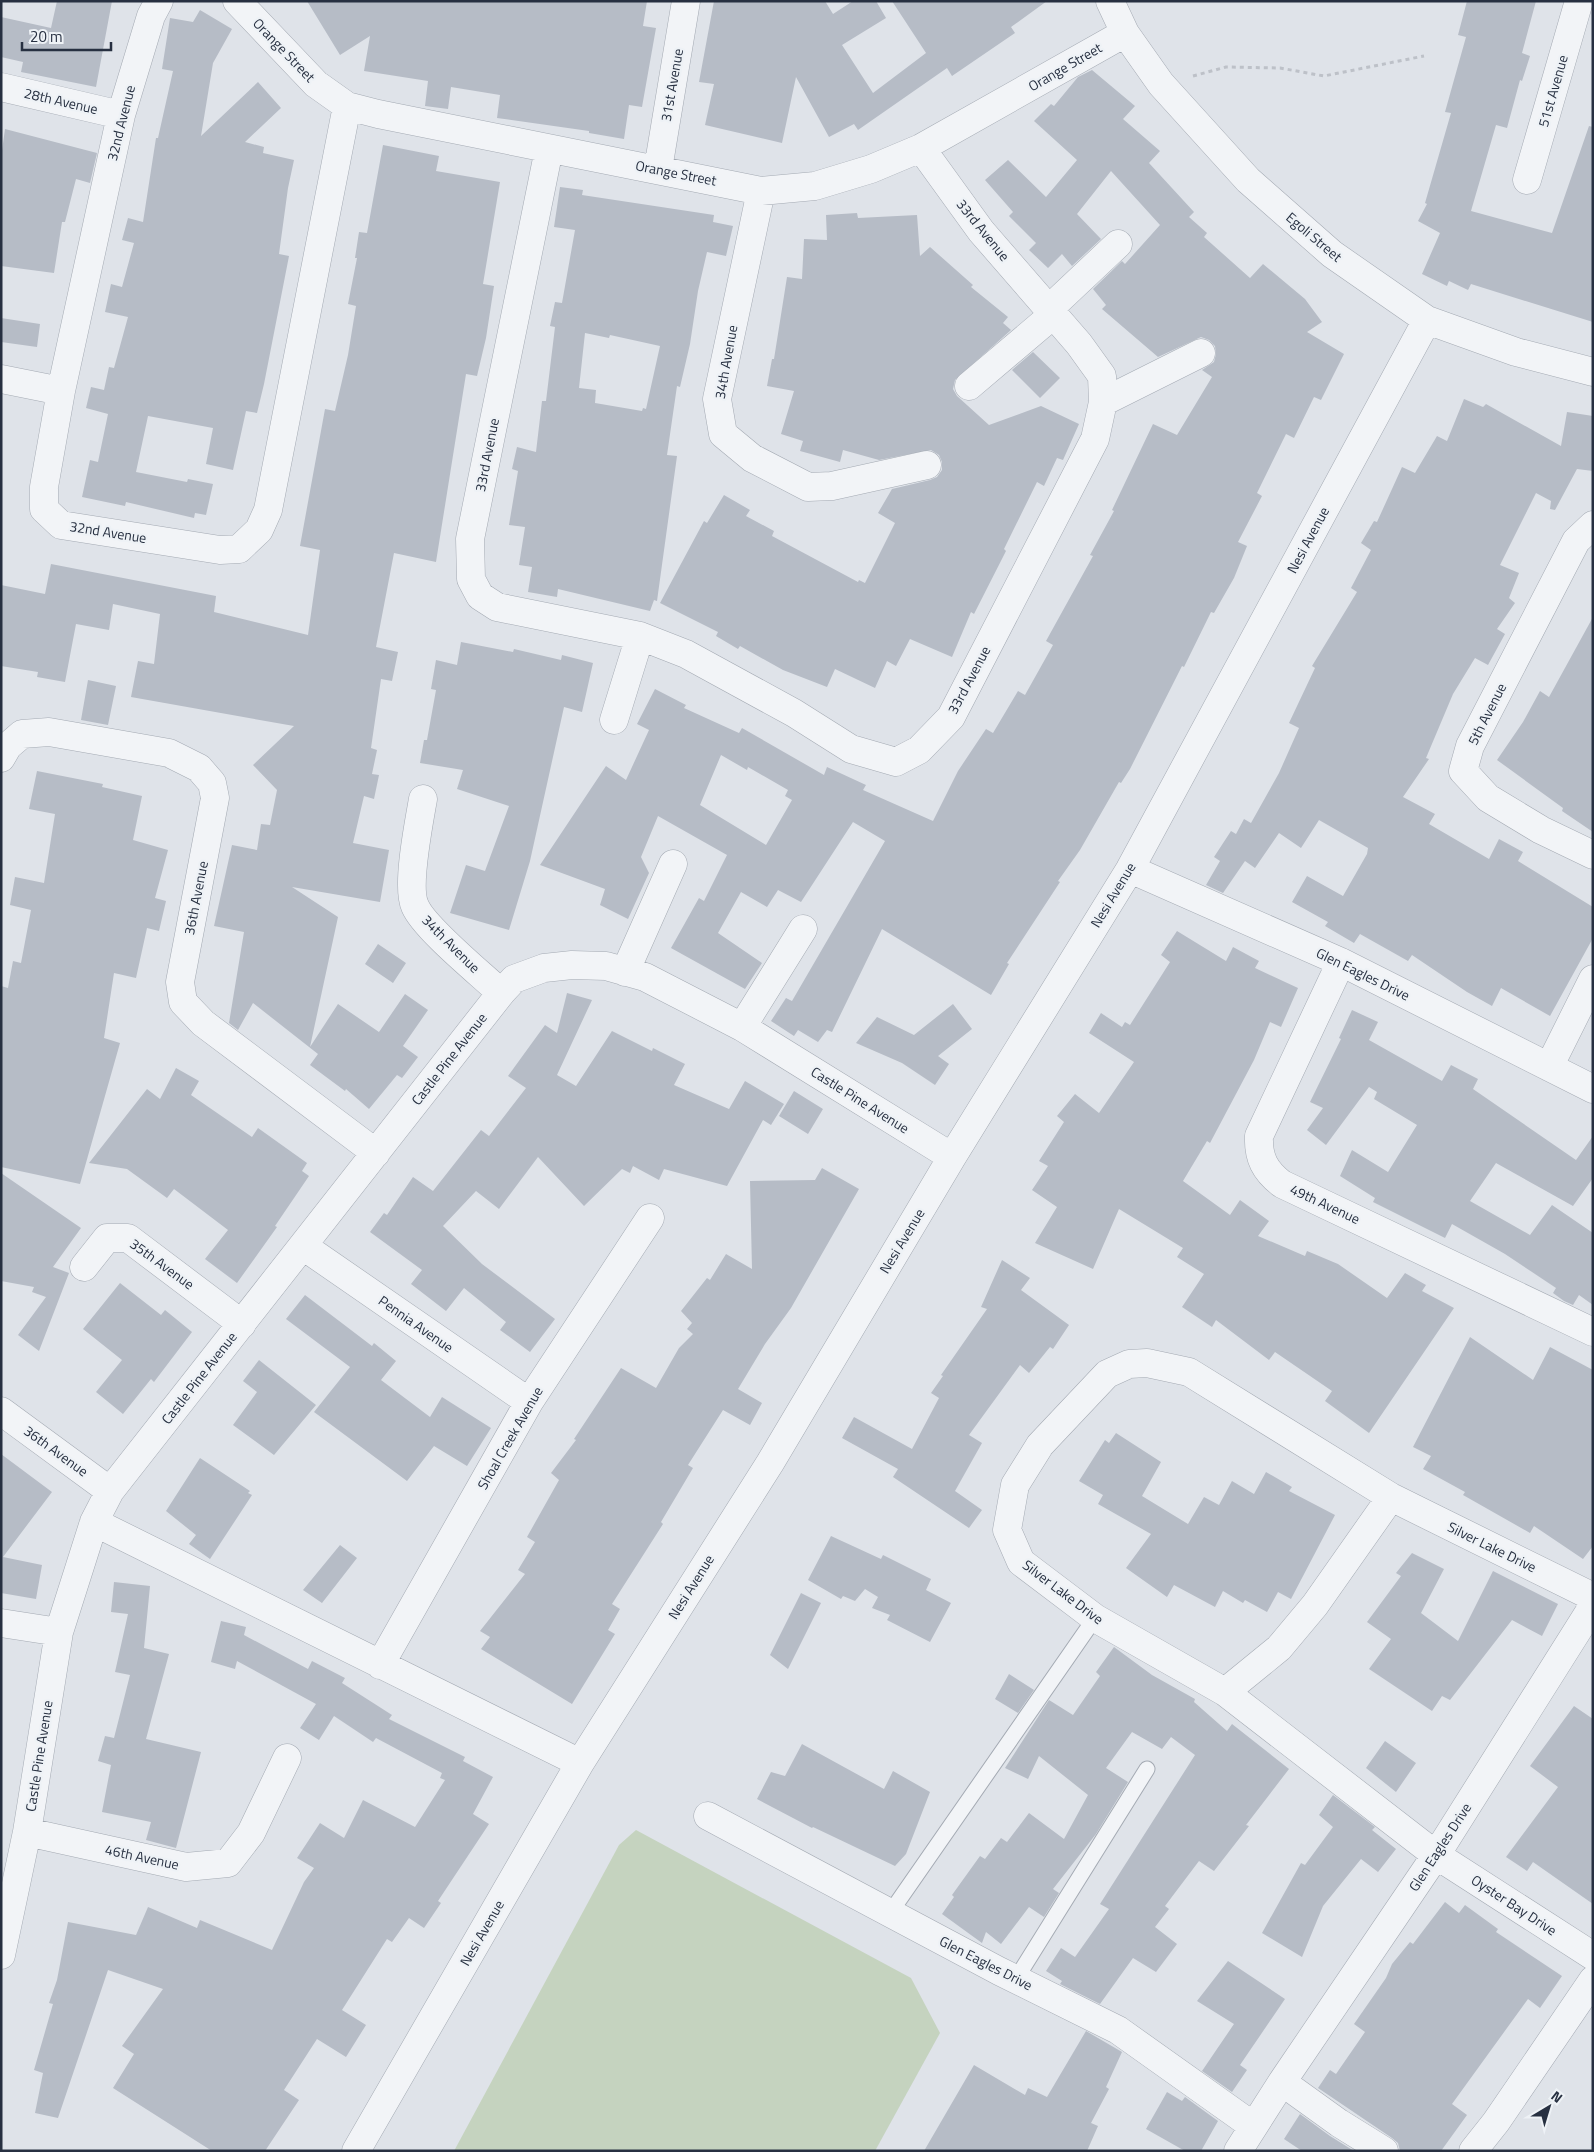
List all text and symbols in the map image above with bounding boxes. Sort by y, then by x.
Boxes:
street label: Orange Street [248,13,320,87]
scale bar [22,20,111,52]
text: 20 m [30,25,63,48]
street label: Orange Street [1024,37,1106,96]
street label: 31st Avenue [655,47,688,123]
street label: 51st Avenue [1532,52,1573,129]
street label: 28th Avenue [22,82,100,119]
street label: 32nd Avenue [101,83,140,163]
street label: Orange Street [634,154,718,191]
street label: 33rd Avenue [952,194,1015,265]
street label: Egoli Street [1282,207,1347,266]
street label: 34th Avenue [709,323,742,401]
street label: 33rd Avenue [469,416,504,494]
street label: Nesi Avenue [1281,503,1334,577]
street label: 32nd Avenue [68,515,148,548]
street label: 33rd Avenue [942,642,995,718]
street label: 5th Avenue [1462,679,1511,748]
street label: Nesi Avenue [1085,858,1140,931]
street label: 36th Avenue [178,859,213,937]
street label: 34th Avenue [417,910,485,978]
street label: Glen Eagles Drive [1313,942,1414,1005]
street label: Castle Pine Avenue [406,1008,491,1109]
street label: Castle Pine Avenue [807,1061,913,1138]
street label: 49th Avenue [1287,1178,1364,1229]
street label: Nesi Avenue [874,1204,929,1277]
street label: 35th Avenue [126,1233,199,1294]
street label: Pennia Avenue [375,1290,458,1357]
street label: Castle Pine Avenue [156,1327,241,1428]
street label: Shoal Creek Avenue [472,1382,548,1493]
street label: 36th Avenue [20,1420,93,1481]
street label: Silver Lake Drive [1444,1516,1540,1577]
street label: Nesi Avenue [662,1550,719,1623]
street label: Silver Lake Drive [1018,1554,1108,1629]
street label: Castle Pine Avenue [19,1699,58,1813]
street label: Glen Eagles Drive [1403,1798,1476,1895]
street label: 46th Avenue [103,1838,181,1875]
street label: Oyster Bay Drive [1467,1869,1561,1940]
street label: Nesi Avenue [454,1896,509,1970]
street label: Glen Eagles Drive [936,1930,1036,1995]
north arrow [1524,2082,1574,2132]
text: N [1547,2085,1568,2108]

